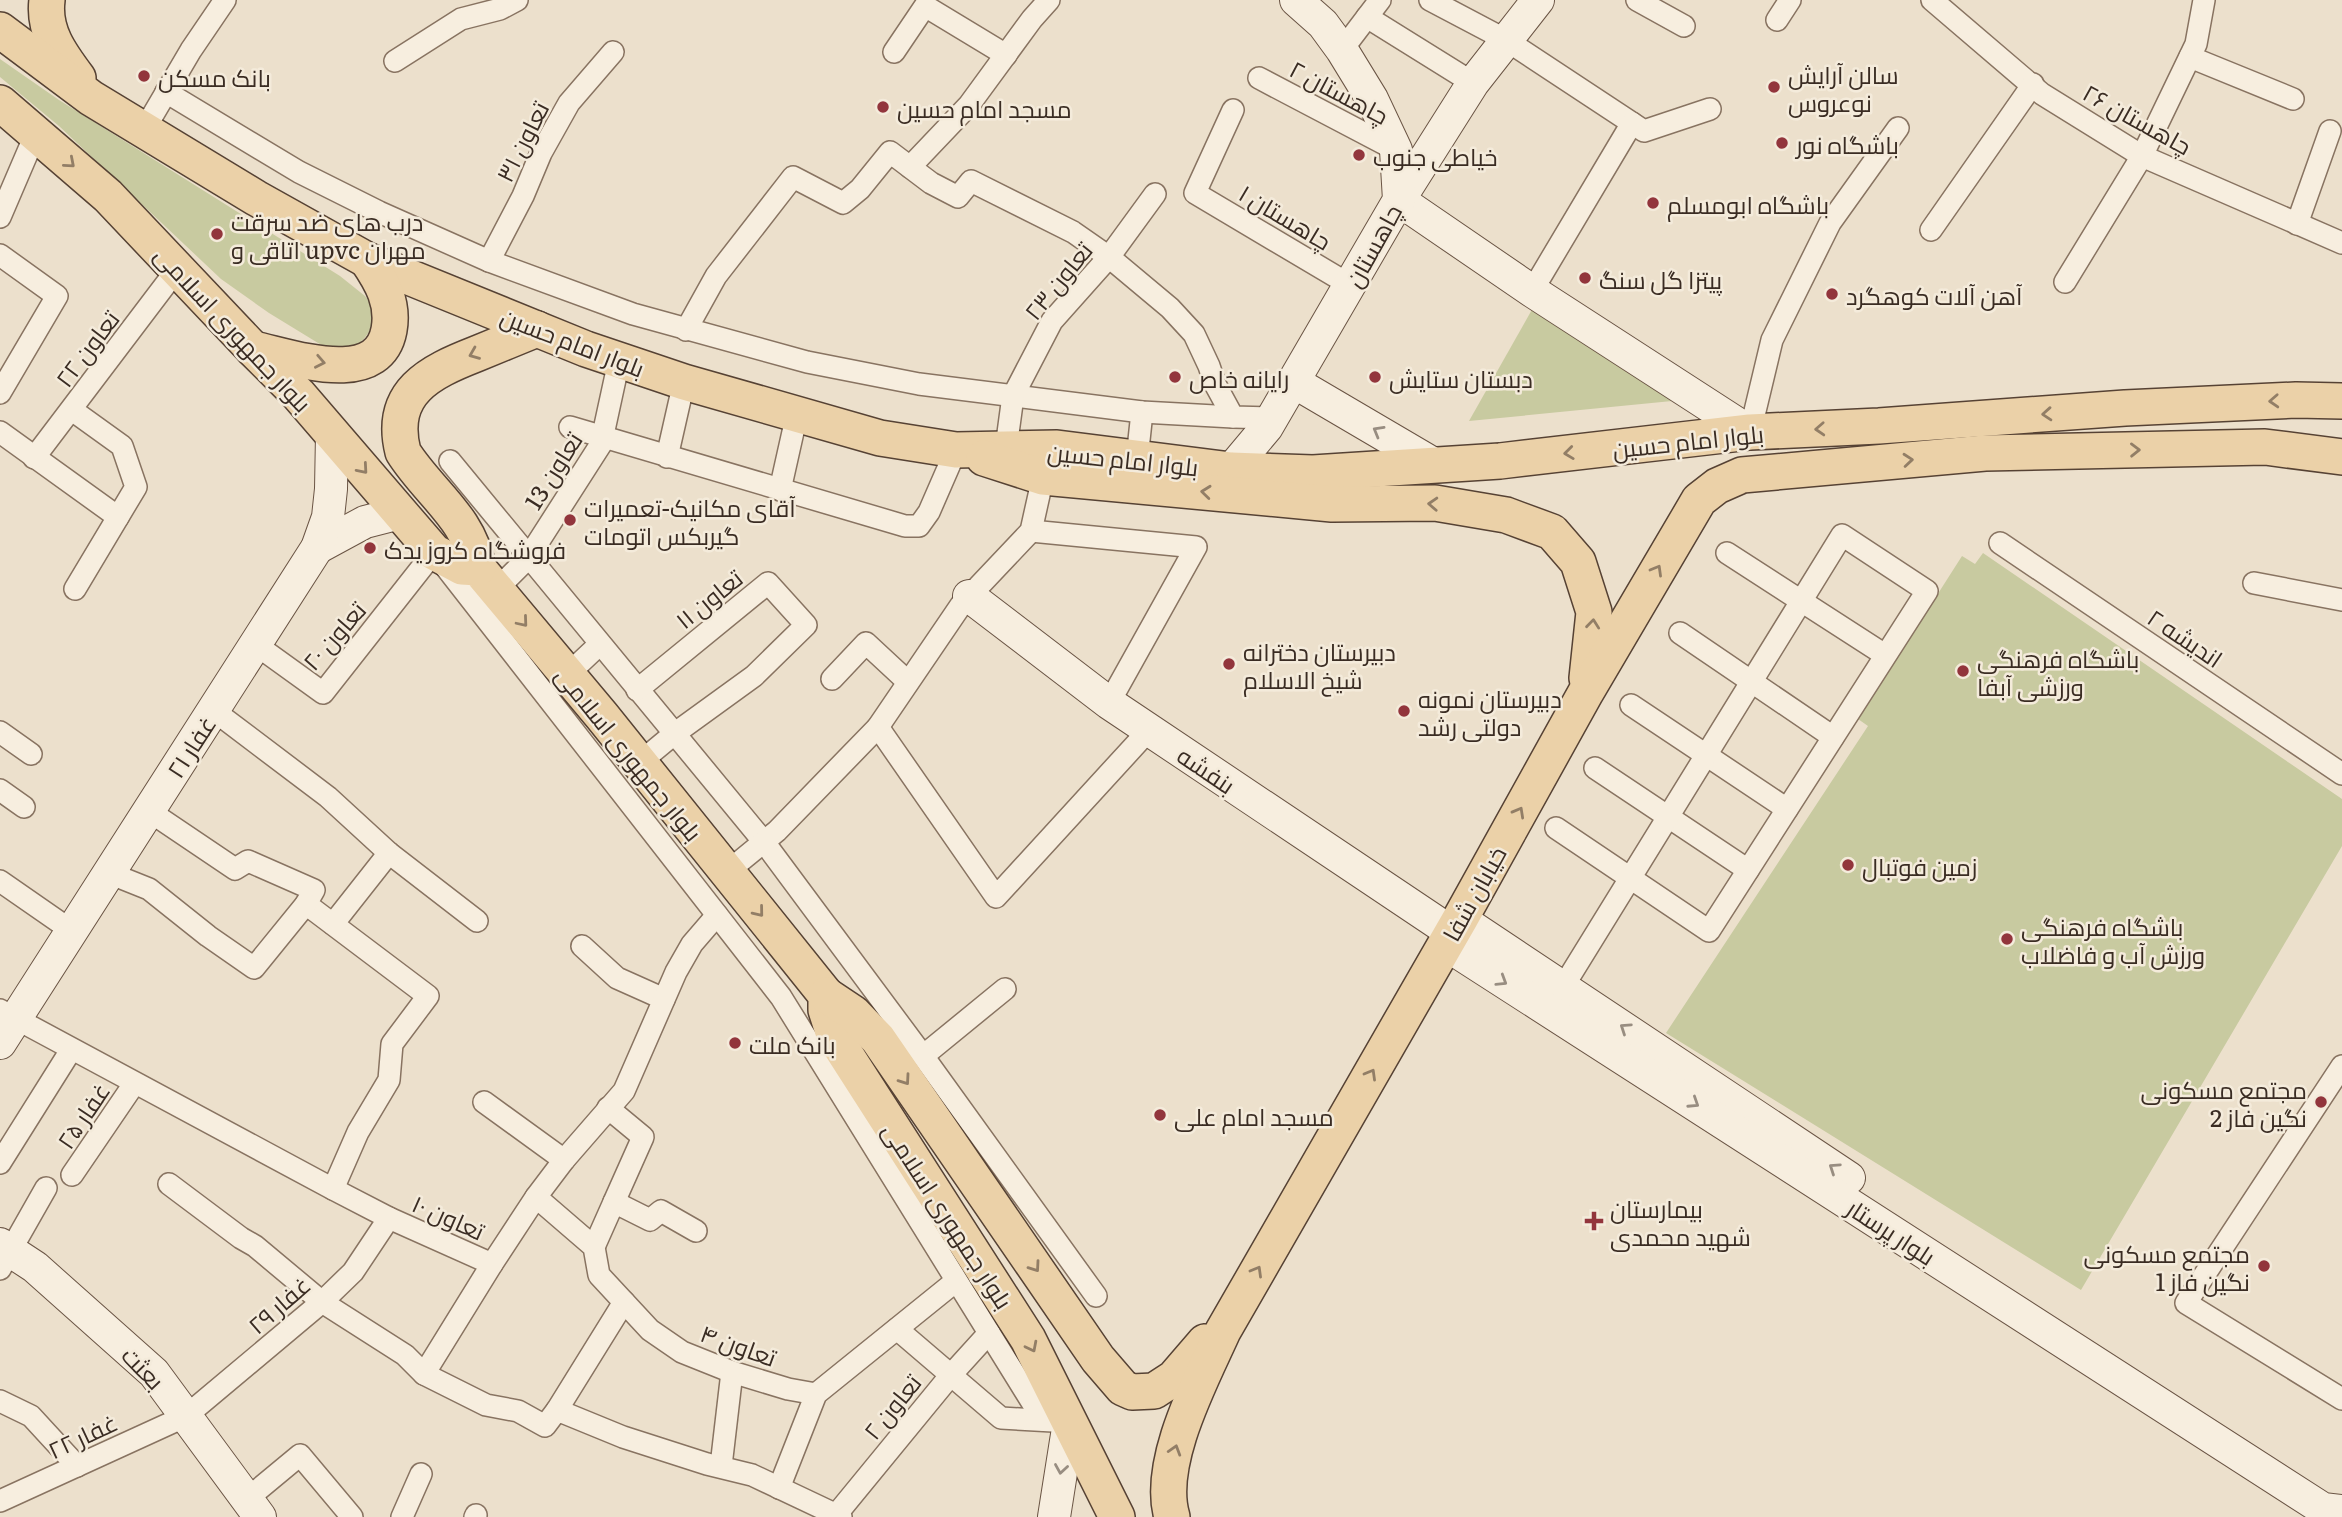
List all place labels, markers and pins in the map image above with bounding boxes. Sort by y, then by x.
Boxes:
place label: سالن آرایش نوعروس [1788,56,1899,119]
place label: بانک مسکن [158,59,271,94]
marker: بانک مسکن [136,68,152,84]
marker: سالن آرایش نوعروس [1766,79,1782,95]
place label: مسجد امام حسین [897,90,1072,126]
marker: مسجد امام حسین [875,99,891,115]
place label: باشگاه نور [1794,126,1899,161]
marker: باشگاه نور [1774,135,1790,151]
place label: خیاطی جنوب [1373,138,1498,173]
marker: خیاطی جنوب [1351,147,1367,163]
place label: باشگاه ابومسلم [1667,186,1829,222]
marker: باشگاه ابومسلم [1645,195,1661,211]
place label: درب های ضد سرقت اتاقی و upvc مهران [231,203,426,266]
marker: درب های ضد سرقت اتاقی و upvc مهران [209,226,225,242]
place label: پیتزا گل سنگ [1599,261,1723,297]
marker: پیتزا گل سنگ [1577,270,1593,286]
place label: آهن آلات کوهگرد [1846,277,2023,312]
marker: آهن آلات کوهگرد [1824,286,1840,302]
place label: رایانه خاص [1189,360,1289,395]
place label: دبستان ستایش [1389,360,1533,395]
marker: رایانه خاص [1167,369,1183,385]
marker: دبستان ستایش [1367,369,1383,385]
place label: آقای مکانیک-تعمیرات گیربکس اتومات [584,489,796,552]
marker: آقای مکانیک-تعمیرات گیربکس اتومات [562,512,578,528]
place label: فروشگاه کروز یدک [384,531,566,566]
marker: فروشگاه کروز یدک [362,540,378,556]
place label: دبیرستان دخترانه شیخ الاسلام [1243,633,1396,697]
place label: باشگاه فرهنگی ورزشی آبفا [1977,640,2139,703]
marker: دبیرستان دخترانه شیخ الاسلام [1221,656,1237,672]
marker: باشگاه فرهنگی ورزشی آبفا [1955,663,1971,679]
place label: دبیرستان نمونه دولتی رشد [1418,680,1562,743]
marker: دبیرستان نمونه دولتی رشد [1396,703,1412,719]
place label: زمین فوتبال [1862,848,1977,883]
marker: زمین فوتبال [1840,857,1856,873]
place label: باشگاه فرهنگی ورزش آب و فاضلاب [2021,908,2205,971]
marker: باشگاه فرهنگی ورزش آب و فاضلاب [1999,931,2015,947]
place label: بانک ملت [749,1026,836,1061]
marker: بانک ملت [727,1035,743,1051]
place label: مجتمع مسکونی نگین فاز 2 [2141,1071,2307,1134]
marker: مجتمع مسکونی نگین فاز 2 [2313,1094,2329,1110]
place label: مسجد امام علی [1174,1098,1334,1134]
marker: مسجد امام علی [1152,1107,1168,1123]
place label: بیمارستان شهید محمدی [1610,1190,1751,1253]
marker: بیمارستان شهید محمدی [1584,1211,1604,1231]
place label: مجتمع مسکونی نگین فاز 1 [2084,1235,2250,1298]
marker: مجتمع مسکونی نگین فاز 1 [2256,1258,2272,1274]

